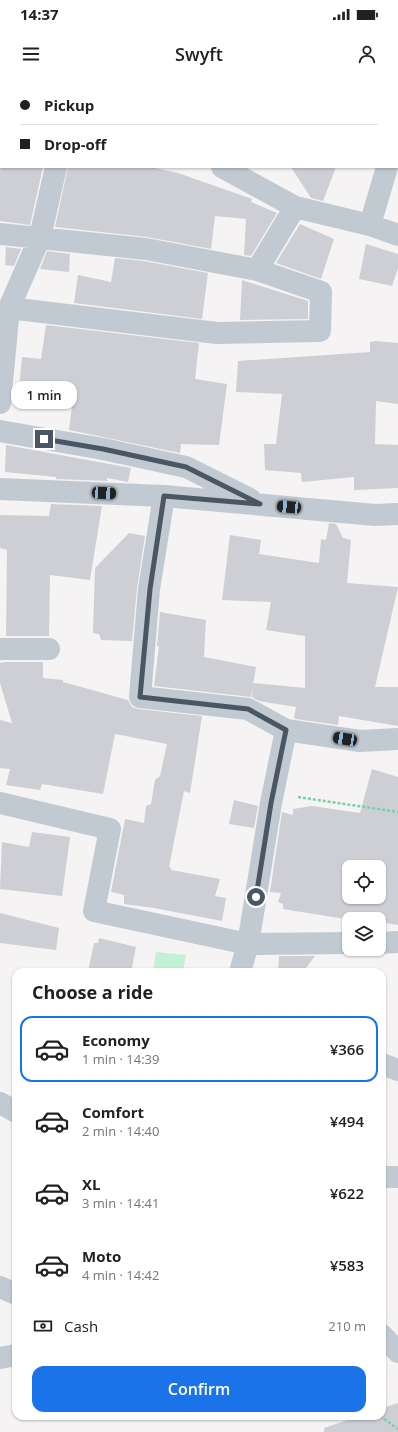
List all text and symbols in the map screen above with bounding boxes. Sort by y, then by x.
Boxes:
text: 14:37 [20,4,59,24]
text: Swyft [175,42,223,66]
icon: menu [20,43,42,65]
icon: person [356,43,378,65]
text: Pickup [44,95,94,115]
text: Drop-off [44,134,106,154]
callout: 1 min [11,381,77,409]
text: 1 min [26,386,62,404]
route end [35,430,53,448]
car [92,486,116,500]
car [277,500,301,514]
car [332,731,358,747]
map controls [342,860,386,956]
button: locate [342,860,386,904]
route start [247,888,265,906]
button: layers [342,912,386,956]
text: Choose a ride [32,980,153,1004]
text: Economy [82,1030,150,1050]
icon: car [34,1031,70,1067]
text: ¥366 [330,1039,364,1059]
text: 1 min · 14:39 [82,1050,159,1068]
text: Comfort [82,1102,144,1122]
icon: car [34,1103,70,1139]
text: ¥494 [330,1111,364,1131]
text: 2 min · 14:40 [82,1122,159,1140]
text: XL [82,1174,100,1194]
icon: car [34,1175,70,1211]
text: ¥622 [330,1183,364,1203]
text: 3 min · 14:41 [82,1194,159,1212]
text: Moto [82,1246,121,1266]
icon: car [34,1247,70,1283]
text: ¥583 [330,1255,364,1275]
text: 4 min · 14:42 [82,1266,159,1284]
icon: cash [32,1315,54,1337]
text: Cash [64,1316,98,1336]
text: 210 m [328,1317,366,1335]
button: Confirm [32,1366,366,1412]

